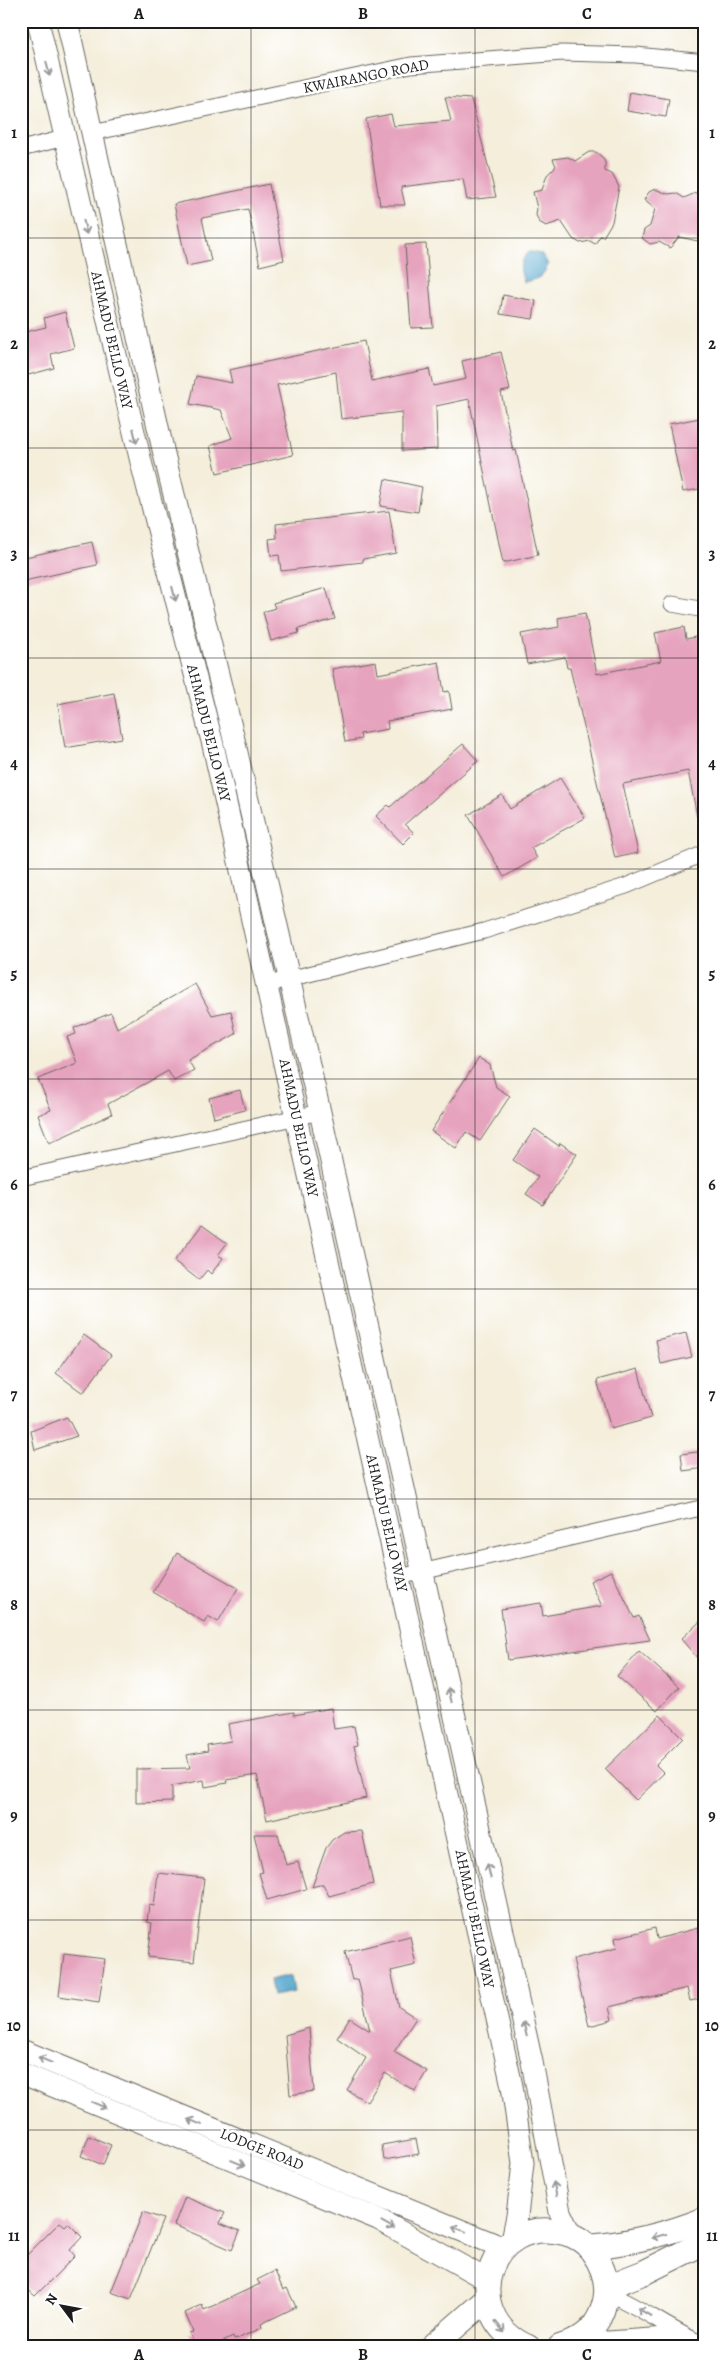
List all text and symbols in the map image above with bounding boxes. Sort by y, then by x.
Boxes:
text: A [133,3,145,25]
text: B [358,3,368,25]
text: C [582,3,592,25]
street label: KWAIRANGO ROAD [301,54,431,98]
one-way arrow [44,60,53,76]
text: 1 [11,122,17,144]
text: 1 [709,122,715,144]
one-way arrow [81,219,90,235]
street label: AHMADU BELLO WAY [86,268,138,412]
text: 2 [10,333,18,355]
text: 2 [708,333,716,355]
one-way arrow [131,428,140,444]
text: 3 [11,543,18,565]
text: 3 [709,543,716,565]
one-way arrow [170,586,179,602]
street label: AHMADU BELLO WAY [182,661,236,805]
text: 4 [10,753,18,775]
text: 4 [708,753,716,775]
text: 5 [11,963,18,985]
text: 5 [709,963,716,985]
street label: AHMADU BELLO WAY [274,1056,324,1200]
text: 6 [10,1174,18,1196]
text: 6 [708,1174,716,1196]
text: 7 [11,1384,18,1406]
text: 7 [709,1384,716,1406]
street label: AHMADU BELLO WAY [361,1451,413,1595]
text: 8 [10,1594,18,1616]
text: 8 [708,1594,716,1616]
one-way arrow [445,1688,454,1704]
text: 9 [10,1805,18,1827]
text: 9 [708,1805,716,1827]
street label: AHMADU BELLO WAY [450,1847,500,1991]
one-way arrow [484,1863,494,1879]
text: 10 [7,2015,21,2037]
text: 10 [705,2015,719,2037]
one-way arrow [520,2022,529,2038]
one-way arrow [37,2054,52,2063]
one-way arrow [91,2102,106,2111]
one-way arrow [188,2116,203,2126]
street label: LODGE ROAD [217,2123,307,2175]
one-way arrow [230,2158,245,2168]
one-way arrow [550,2181,559,2197]
one-way arrow [380,2221,395,2230]
one-way arrow [451,2224,466,2233]
text: 11 [8,2225,20,2247]
text: 11 [706,2225,718,2247]
one-way arrow [652,2231,668,2241]
north arrow [38,2280,88,2330]
text: N [41,2290,62,2309]
one-way arrow [637,2307,651,2317]
one-way arrow [495,2320,506,2333]
text: A [133,2344,145,2366]
text: B [358,2344,368,2366]
text: C [582,2344,592,2366]

